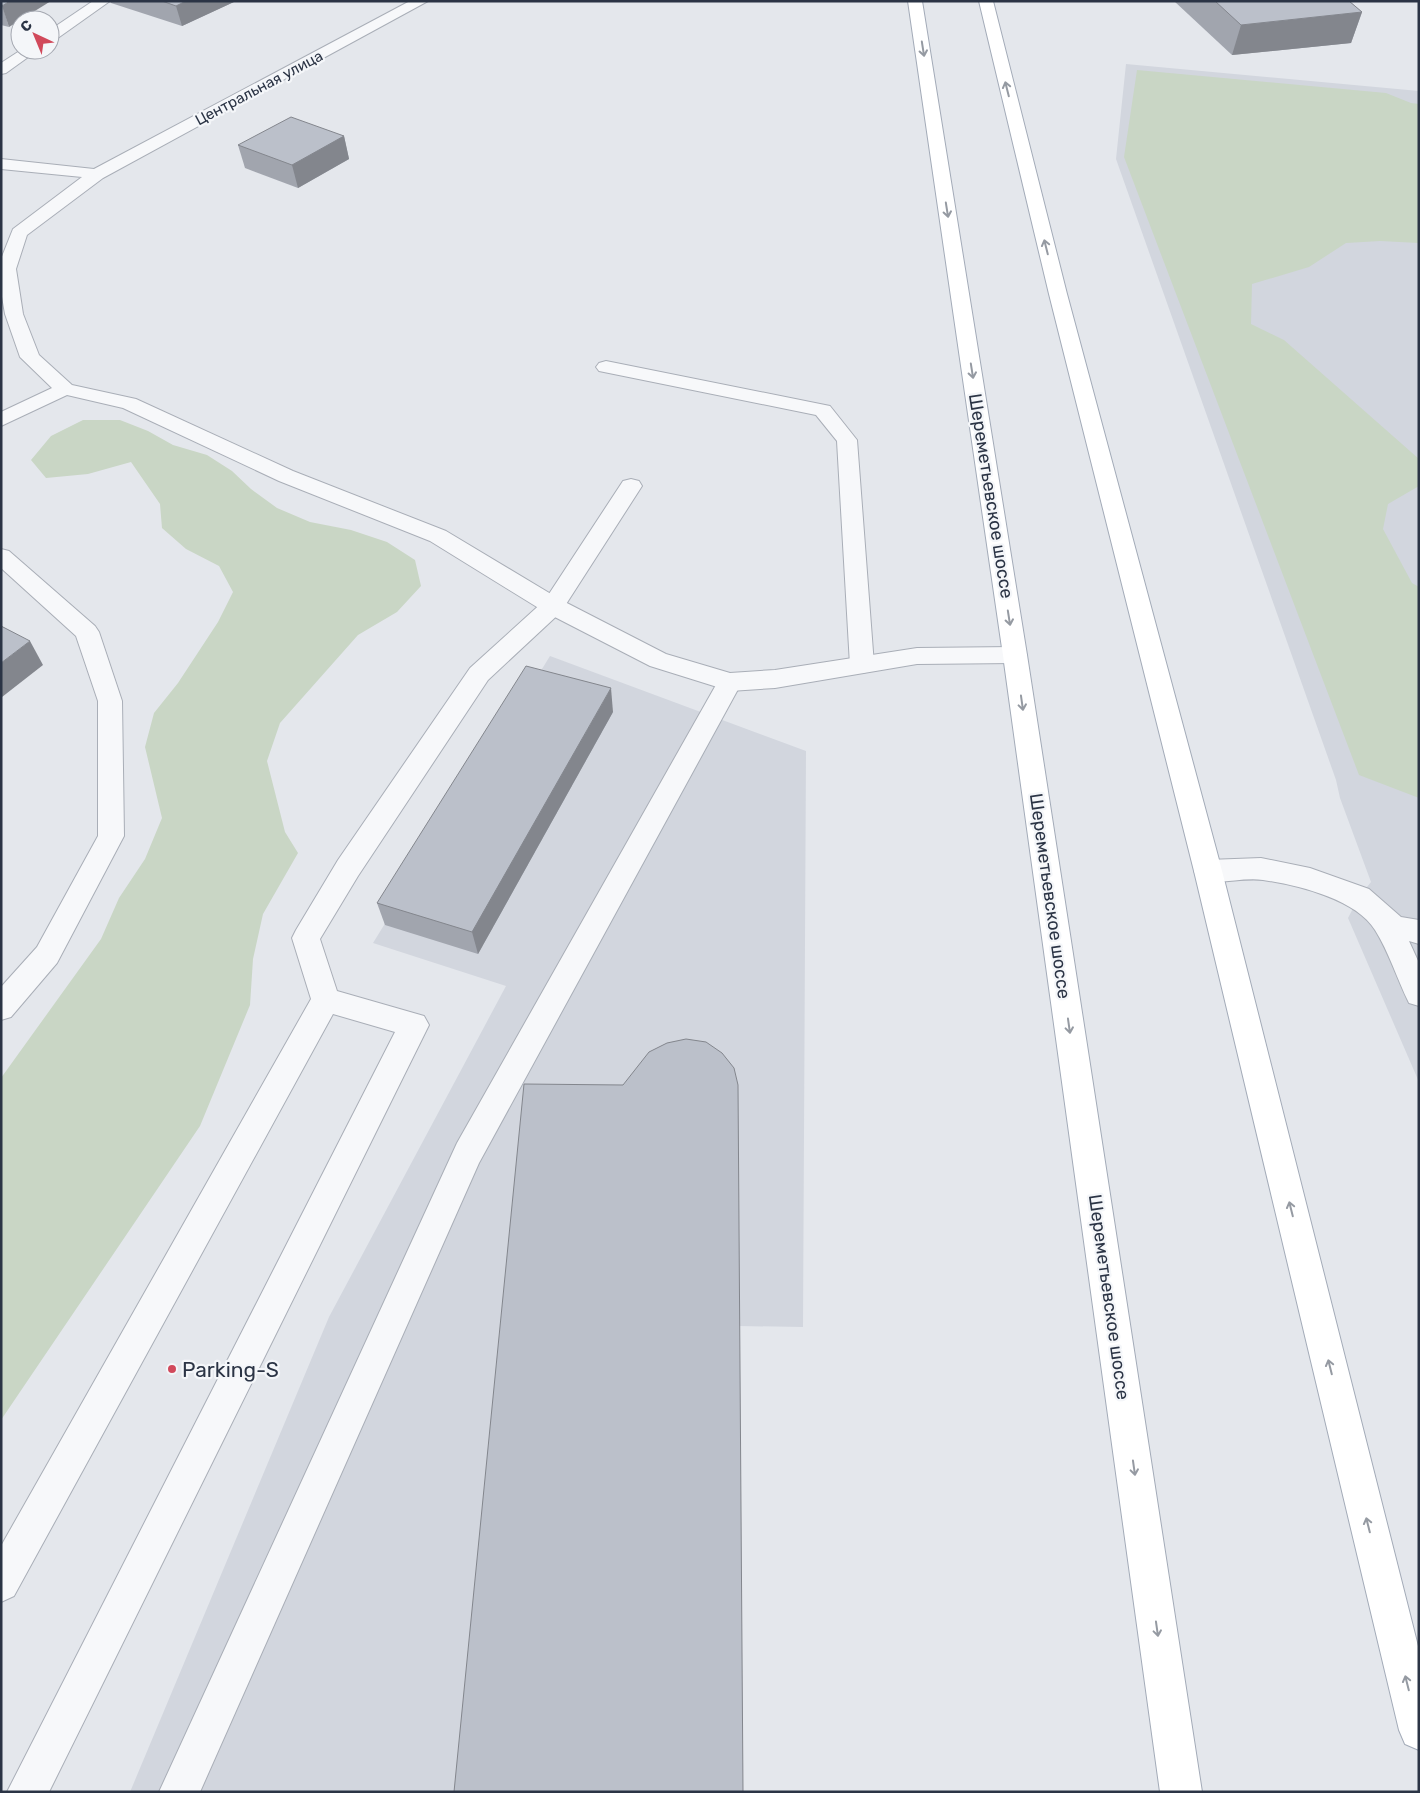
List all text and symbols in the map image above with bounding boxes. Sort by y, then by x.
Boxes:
north arrow [10,10,60,60]
text: С [17,16,36,36]
one-way arrow [918,41,928,57]
street label: Центральная улица [192,47,326,129]
one-way arrow [1002,82,1011,98]
one-way arrow [943,202,953,218]
one-way arrow [1041,239,1050,255]
one-way arrow [967,362,977,378]
street label: Шереметьевское шоссе [964,392,1018,600]
one-way arrow [1005,610,1015,626]
one-way arrow [1017,695,1027,711]
street label: Шереметьевское шоссе [1025,792,1075,1000]
one-way arrow [1065,1018,1075,1034]
street label: Шереметьевское шоссе [1084,1193,1134,1401]
one-way arrow [1286,1202,1295,1218]
place label: Parking-S [182,1357,279,1382]
one-way arrow [1325,1360,1334,1376]
marker: Parking-S [166,1363,178,1375]
one-way arrow [1129,1460,1139,1476]
one-way arrow [1363,1518,1373,1534]
one-way arrow [1152,1621,1162,1637]
one-way arrow [1402,1675,1411,1691]

